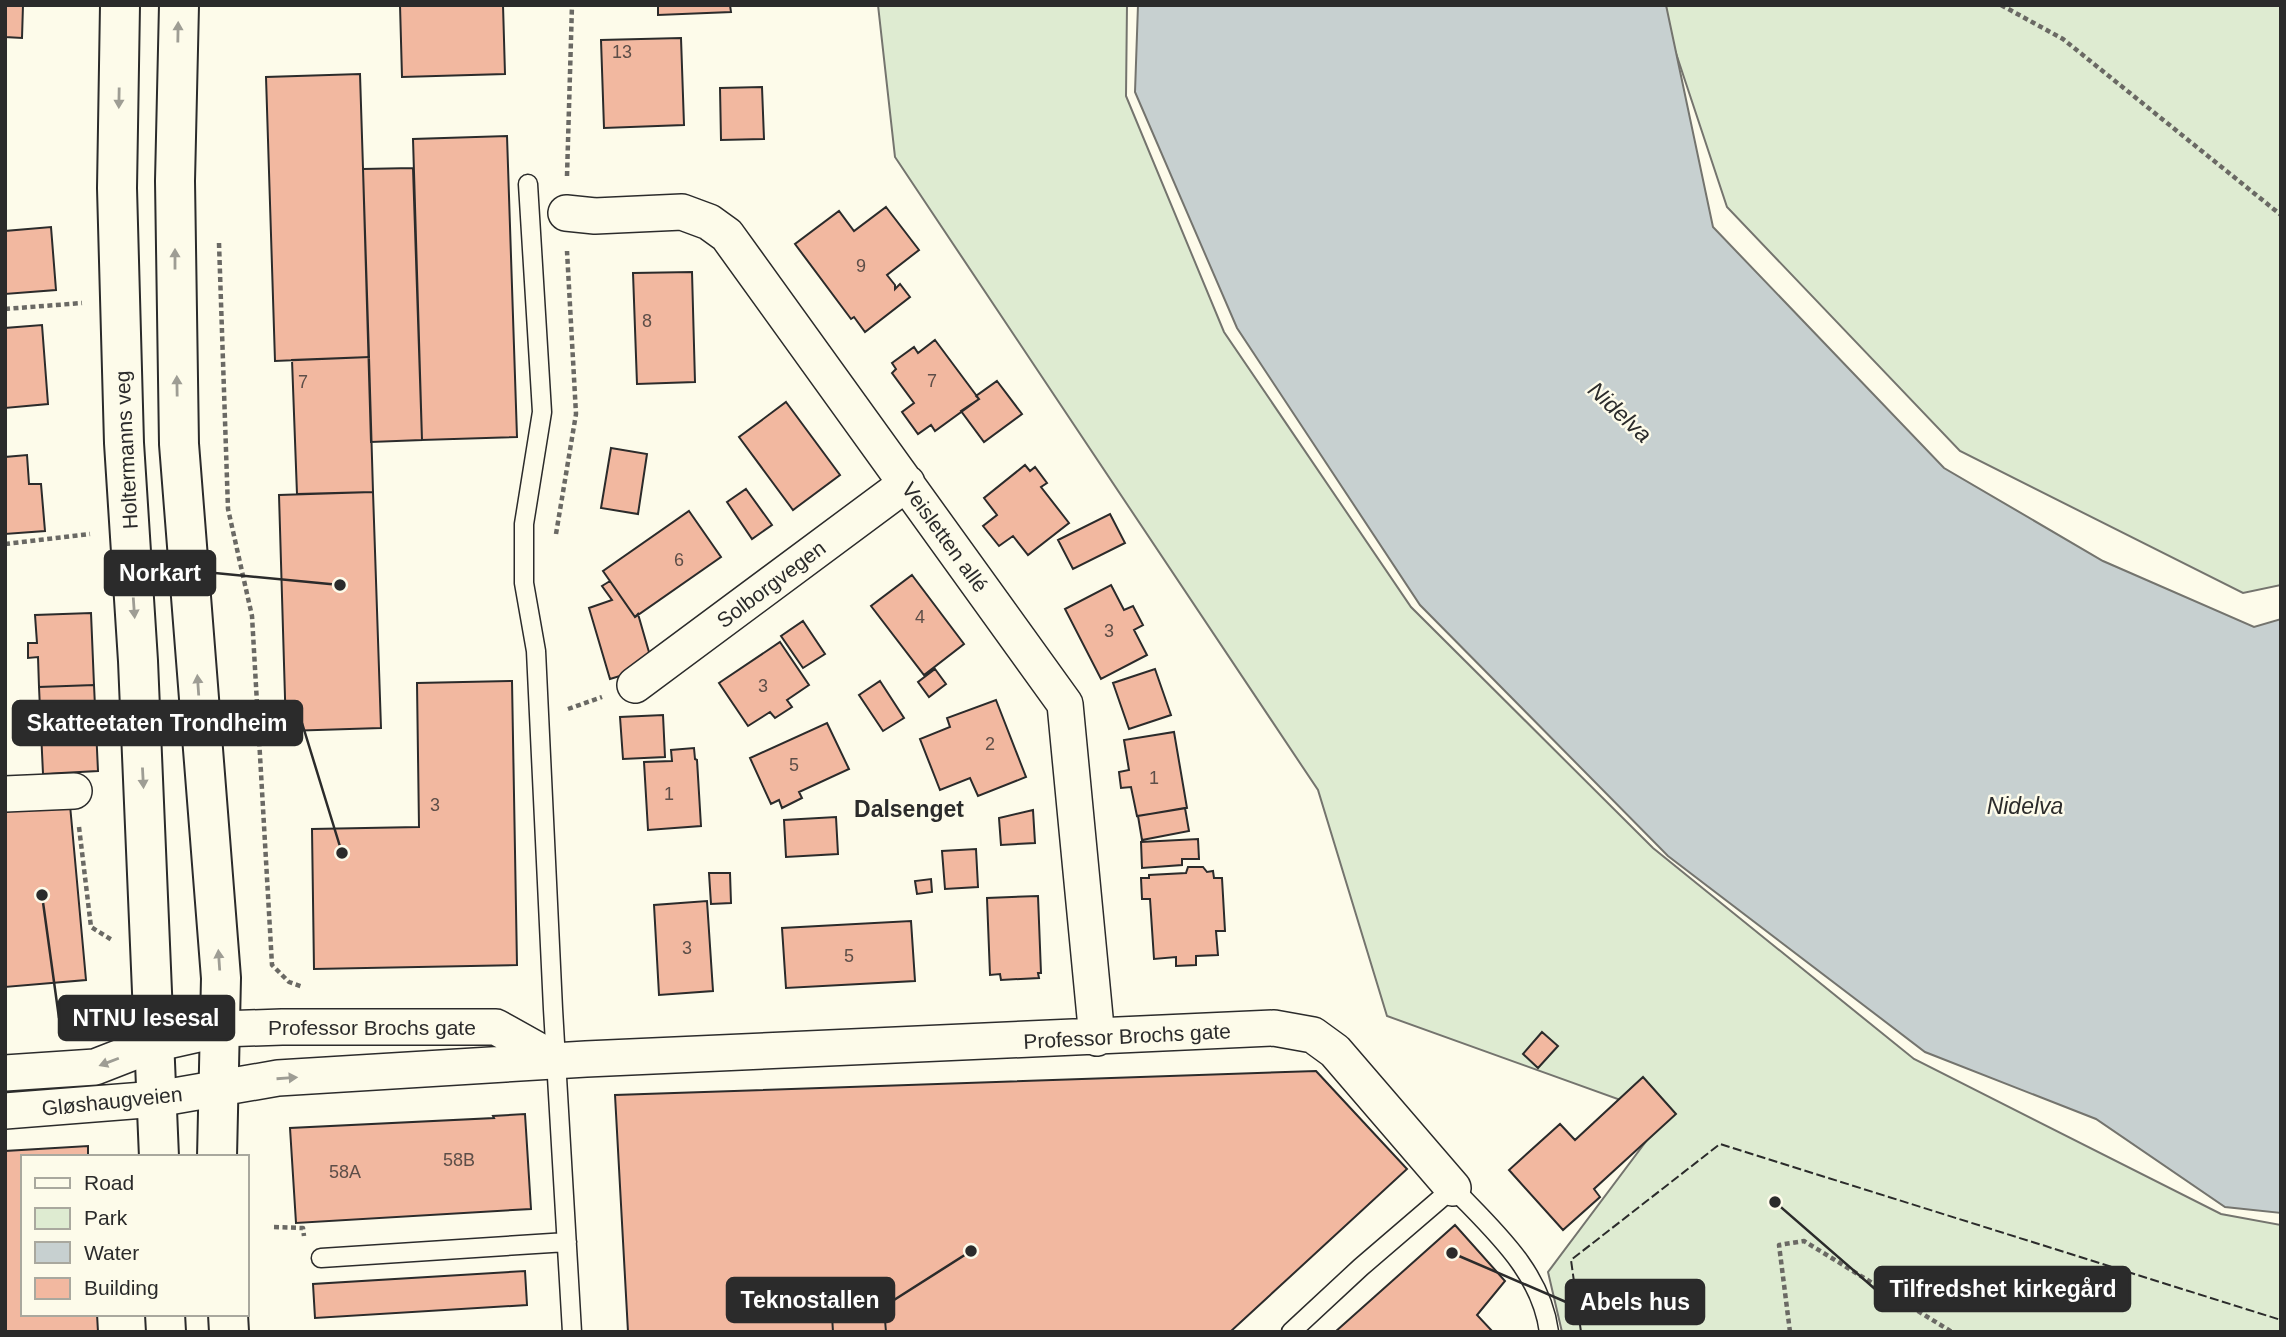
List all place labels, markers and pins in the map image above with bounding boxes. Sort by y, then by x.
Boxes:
callout: Norkart [105,551,215,595]
callout: Skatteetaten Trondheim [13,701,302,745]
callout: NTNU lesesal [59,996,234,1040]
callout: Tilfredshet kirkegård [1875,1267,2130,1311]
callout: Teknostallen [727,1278,894,1322]
callout: Abels hus [1566,1280,1704,1324]

